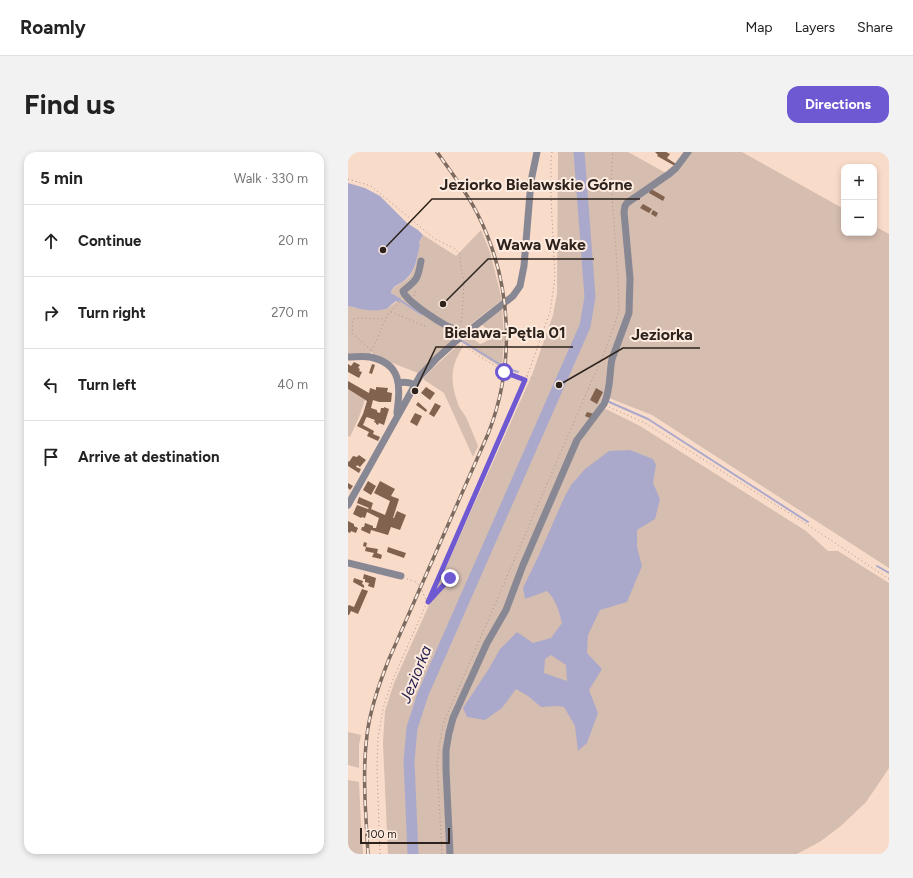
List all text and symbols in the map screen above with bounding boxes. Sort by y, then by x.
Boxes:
text: Roamly [20,16,86,39]
text: Map [745,19,773,36]
text: Layers [795,19,835,36]
text: Share [857,19,893,36]
button: Directions [787,86,889,123]
text: Find us [24,87,115,121]
map controls [841,164,877,236]
button: + [841,164,877,200]
text: 5 min [40,168,83,188]
text: Walk · 330 m [234,171,308,186]
callout: Jeziorko Bielawskie Górne [432,171,640,199]
text: Jeziorko Bielawskie Górne [440,175,633,194]
button: − [841,200,877,236]
icon: ahead [40,230,62,252]
callout: Wawa Wake [488,231,594,259]
text: Continue [78,232,141,250]
text: 20 m [278,233,308,248]
text: Wawa Wake [496,235,586,254]
icon: right [40,302,62,324]
text: Turn right [78,304,146,322]
text: 270 m [271,305,308,320]
callout: Bielawa-Pętla 01 [436,319,573,347]
callout: Jeziorka [623,320,700,348]
text: Bielawa-Pętla 01 [444,323,566,342]
text: Jeziorka [631,325,693,344]
route start [495,363,513,381]
icon: left [40,374,62,396]
text: Turn left [78,376,136,394]
text: 40 m [277,377,308,392]
icon: arrive [40,446,62,468]
text: Arrive at destination [78,448,219,466]
route end [441,569,459,587]
water label: Jeziorka [395,643,436,707]
scale bar [360,826,450,845]
text: 100 m [366,828,397,841]

